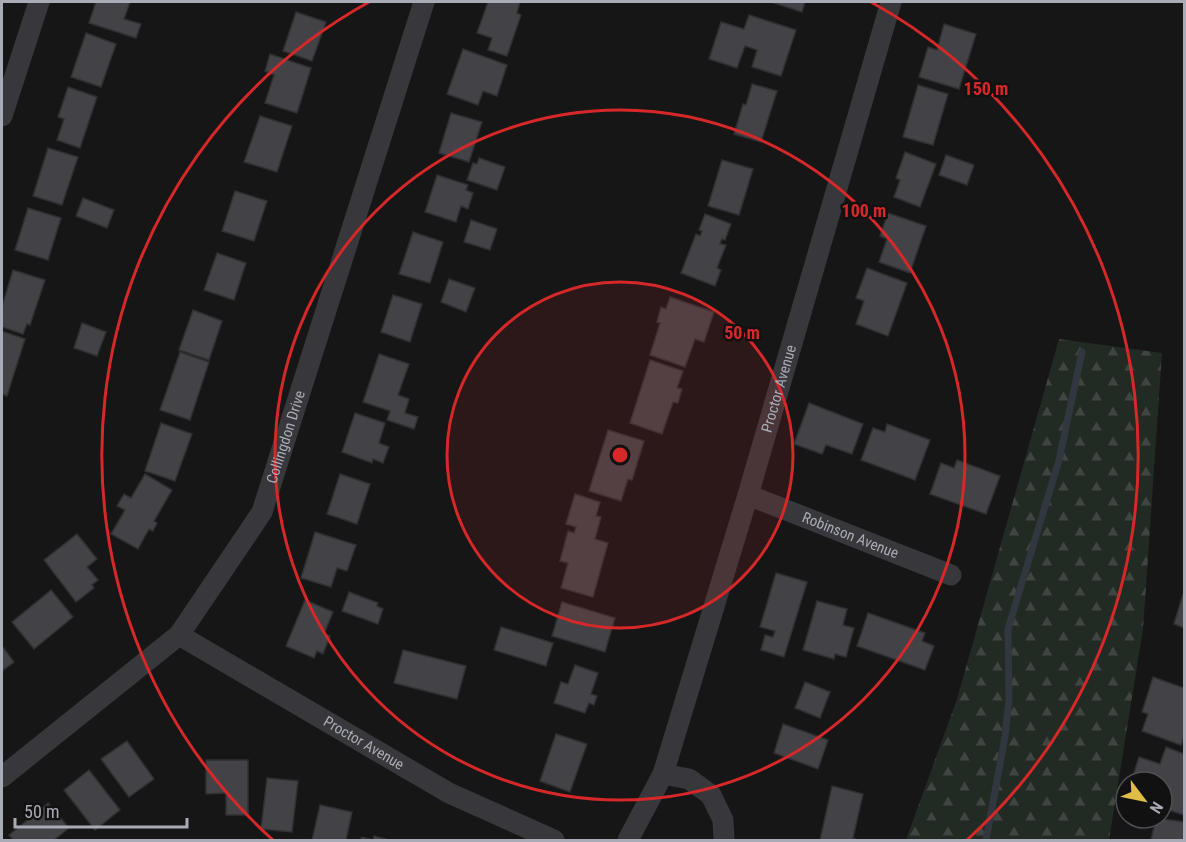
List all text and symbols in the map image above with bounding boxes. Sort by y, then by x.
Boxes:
text: 150 m [964,78,1008,99]
text: 100 m [842,200,886,221]
text: 50 m [724,322,760,343]
street label: Proctor Avenue [758,343,800,435]
street label: Collingdon Drive [263,388,309,486]
centre of rings [610,445,630,465]
street label: Robinson Avenue [800,508,901,562]
street label: Proctor Avenue [320,713,407,774]
north arrow [1114,770,1174,830]
scale bar [15,791,188,829]
text: N [1146,798,1167,817]
text: 50 m [24,801,59,822]

